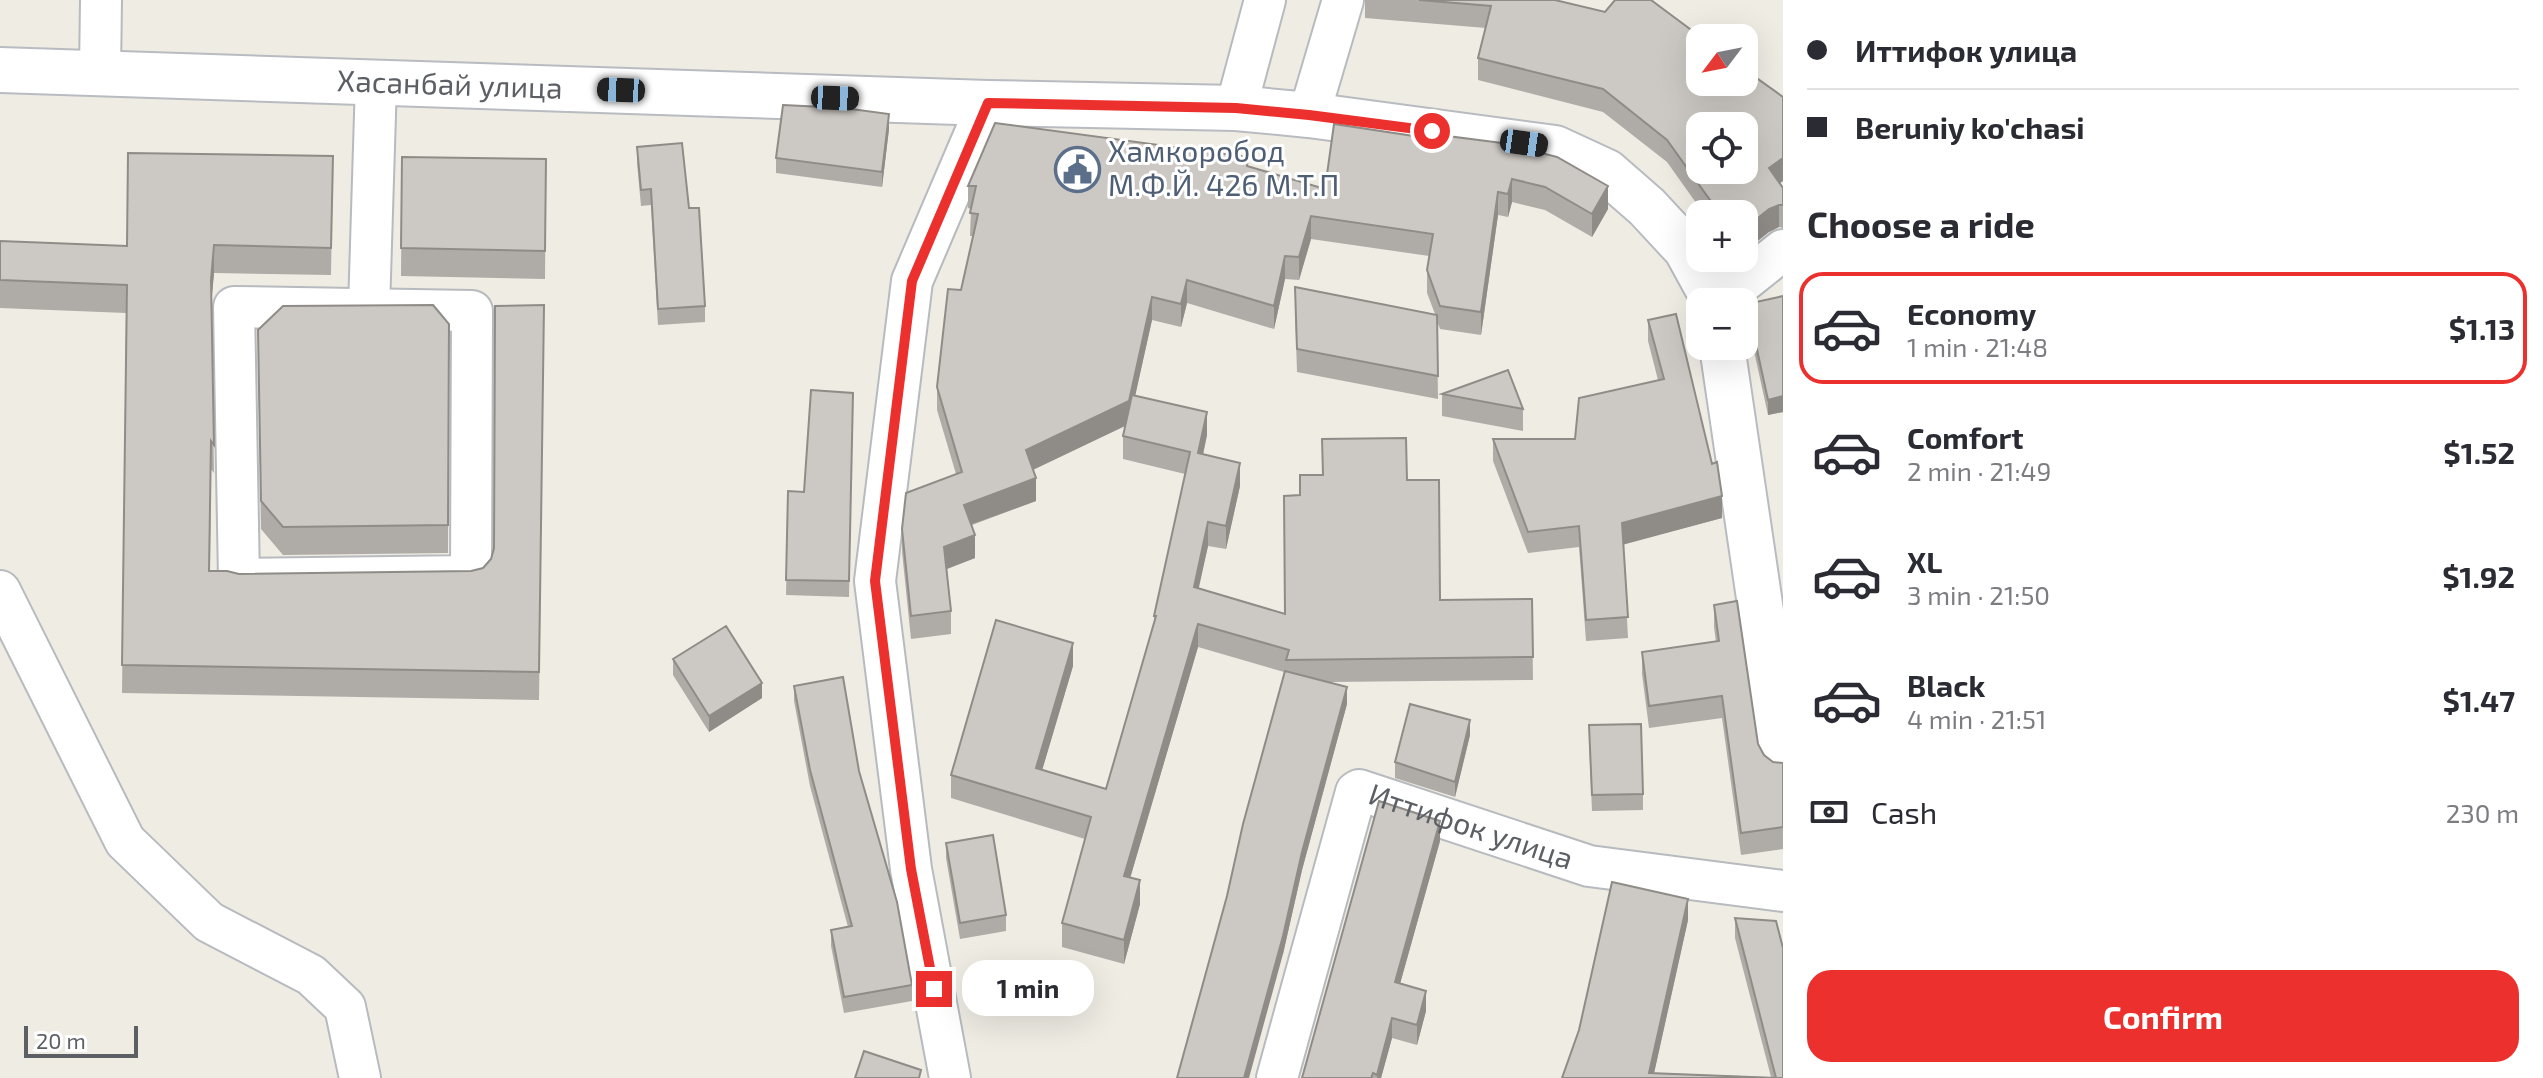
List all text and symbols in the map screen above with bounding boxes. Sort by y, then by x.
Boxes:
north arrow [1686,24,1758,96]
map controls [1686,24,1758,360]
text: Иттифок улица [1855,32,2077,68]
street label: Хасанбай улица [336,61,563,105]
car [597,77,645,103]
car [811,85,859,111]
text: Beruniy ko'chasi [1855,109,2085,145]
button: locate [1686,112,1758,184]
route start [1414,113,1450,149]
car [1499,128,1549,158]
place label: Хамкоробод М.Ф.Й. 426 М.Т.П [1108,132,1339,202]
public building icon: Хамкоробод М.Ф.Й. 426 М.Т.П [1053,145,1101,193]
button: + [1686,200,1758,272]
text: Choose a ride [1807,202,2035,245]
button: − [1686,288,1758,360]
icon: car [1811,292,1883,364]
text: Economy [1907,295,2036,331]
text: $1.13 [2449,310,2515,346]
text: 1 min · 21:48 [1907,331,2048,362]
icon: car [1811,416,1883,488]
text: Comfort [1907,419,2024,455]
text: $1.52 [2443,434,2515,470]
text: 2 min · 21:49 [1907,455,2051,486]
icon: car [1811,540,1883,612]
text: XL [1907,543,1942,579]
text: $1.92 [2442,558,2515,594]
text: 3 min · 21:50 [1907,579,2050,610]
icon: car [1811,664,1883,736]
text: Black [1907,667,1985,703]
text: $1.47 [2443,682,2515,718]
text: 4 min · 21:51 [1907,703,2046,734]
street label: Иттифок улица [1365,774,1578,876]
icon: cash [1807,790,1851,834]
text: Cash [1871,794,1937,830]
text: 230 m [2446,797,2519,828]
callout: 1 min [962,961,1094,1017]
button: Confirm [1807,970,2519,1062]
route end [916,971,952,1007]
text: 1 min [997,972,1059,1003]
scale bar [24,1022,138,1058]
text: 20 m [36,1027,86,1053]

